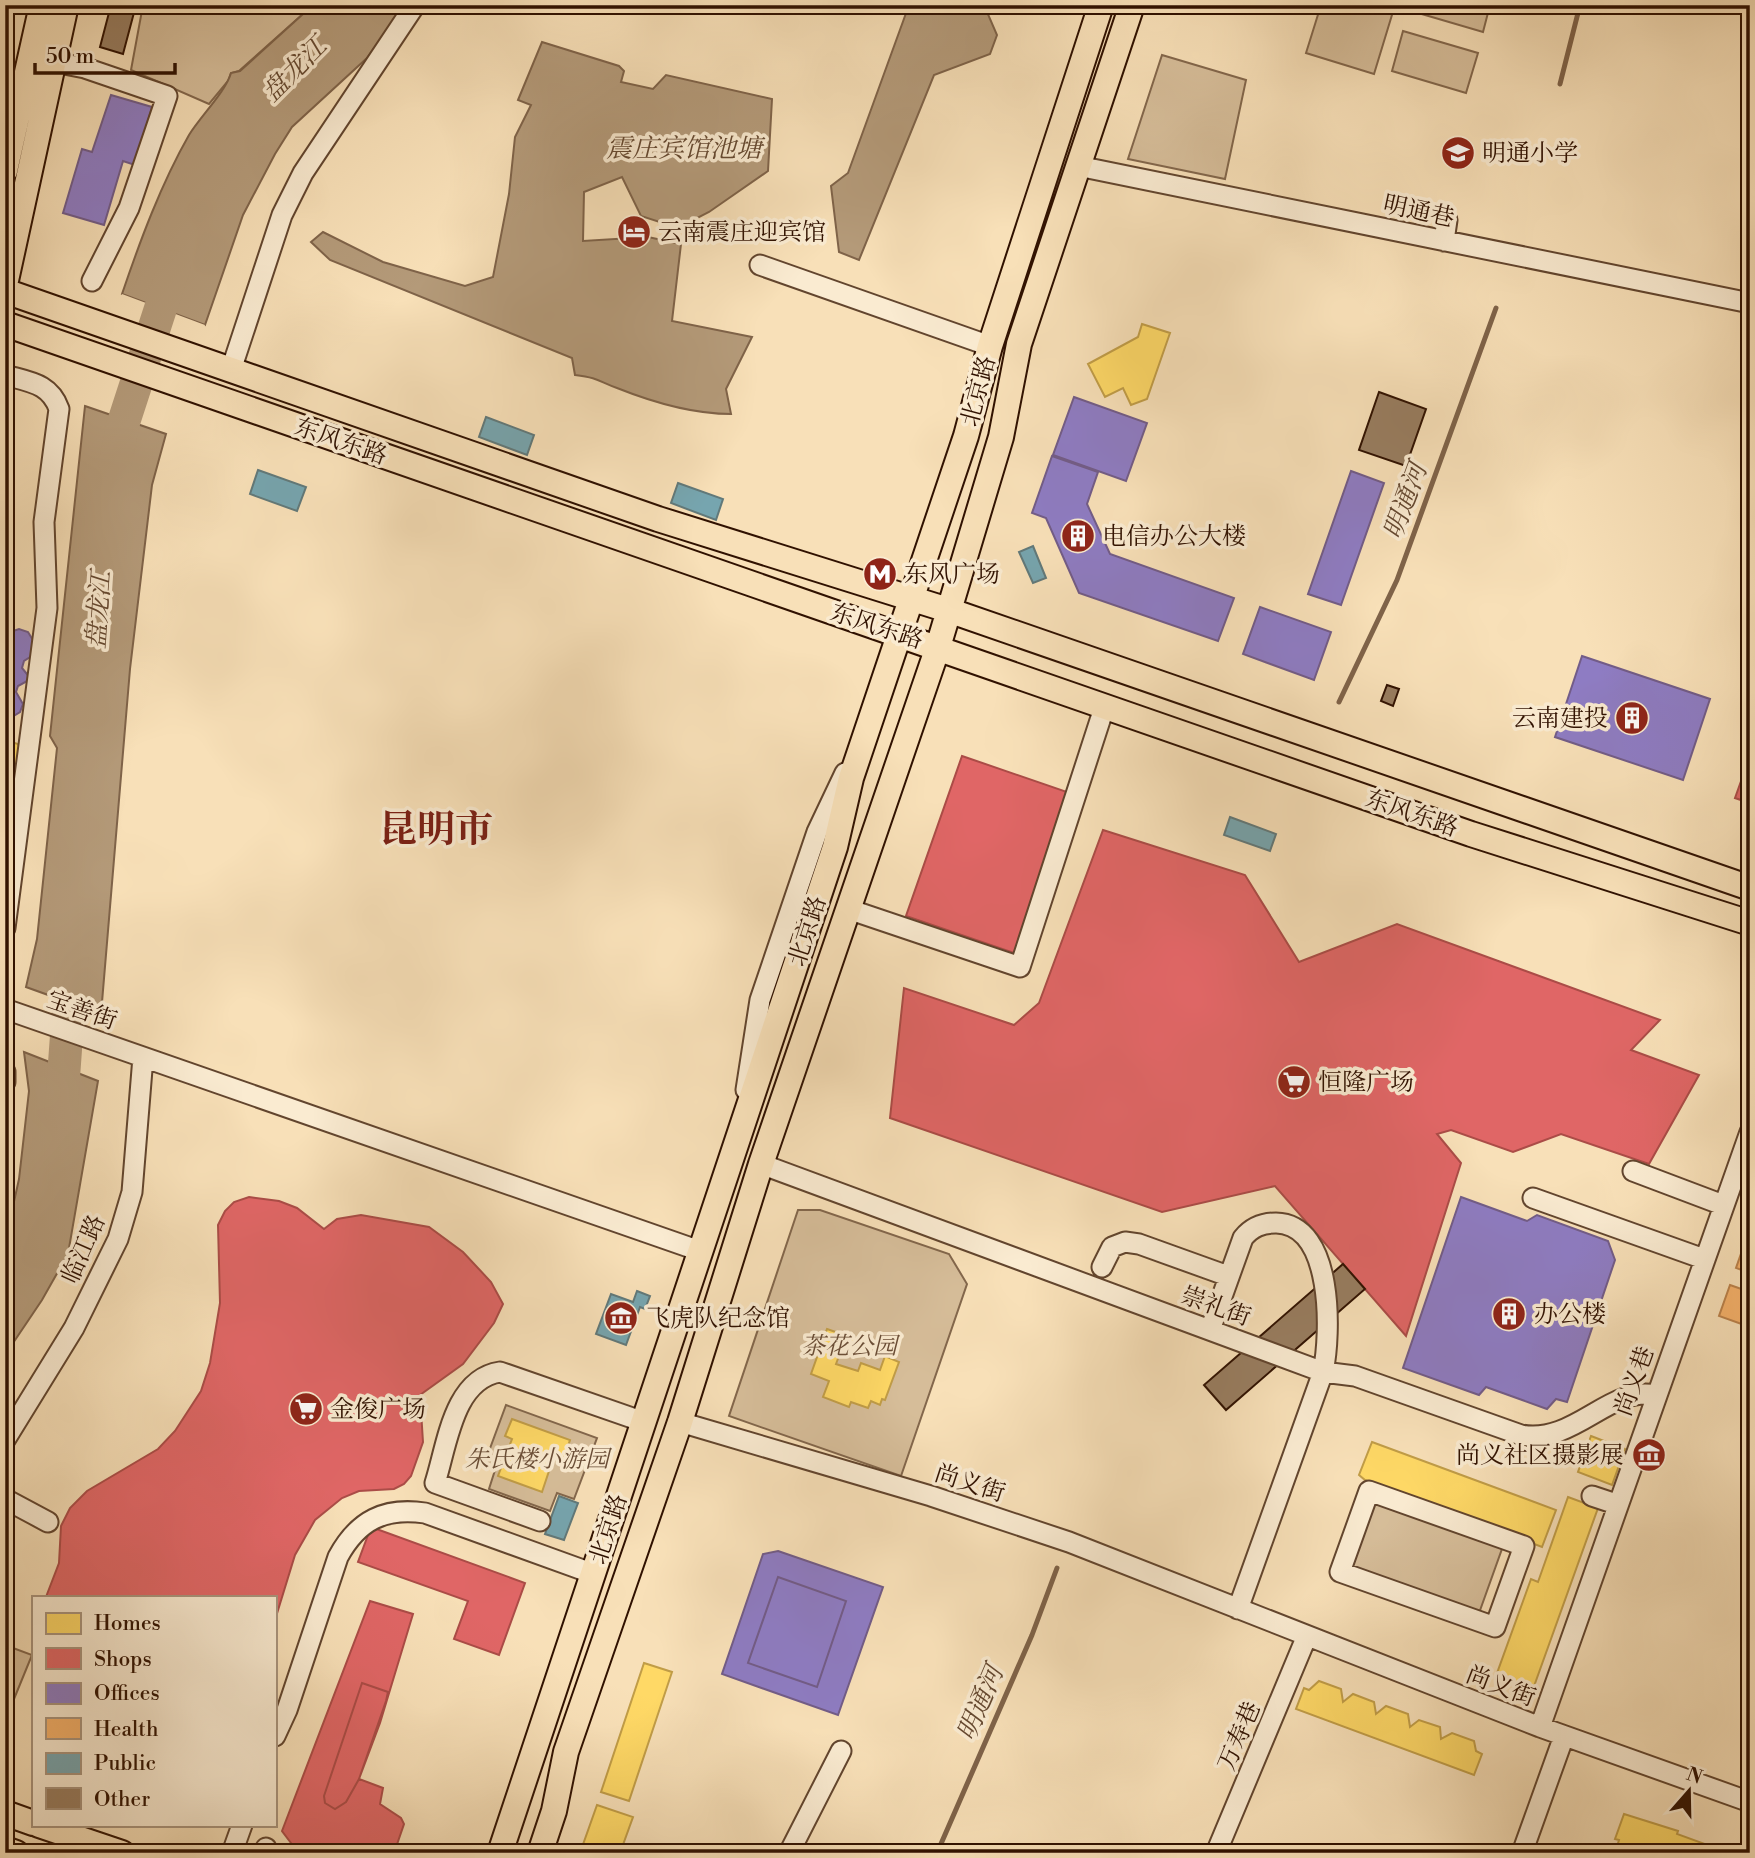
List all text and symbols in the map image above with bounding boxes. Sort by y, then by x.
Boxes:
water label: 盘龙江 [256,28,336,109]
scale bar [35,32,175,76]
text: 50 m [46,44,94,70]
water label: 震庄宾馆池塘 [606,133,766,165]
school or university icon: 明通小学 [1439,134,1477,172]
place label: 明通小学 [1482,139,1578,169]
street label: 明通巷 [1380,190,1457,234]
hotel icon: 云南震庄迎宾馆 [615,213,653,251]
place label: 云南震庄迎宾馆 [658,218,826,248]
street label: 北京路 [955,353,1003,430]
street label: 东风东路 [290,412,391,472]
water label: 明通河 [1378,455,1436,543]
building icon: 电信办公大楼 [1059,517,1097,555]
place label: 电信办公大楼 [1102,522,1246,552]
metro station icon: 东风广场 [861,555,899,593]
place label: 东风广场 [904,560,1000,590]
water label: 盘龙江 [80,566,118,650]
street label: 东风东路 [826,598,927,656]
building icon: 云南建投 [1613,699,1651,737]
place label: 云南建投 [1512,704,1608,734]
street label: 东风东路 [1361,784,1462,844]
district label: 昆明市 [379,807,493,854]
street label: 北京路 [783,892,833,970]
street label: 宝善街 [43,985,121,1037]
supermarket icon: 恒隆广场 [1275,1063,1313,1101]
place label: 恒隆广场 [1318,1068,1414,1098]
street label: 临江路 [56,1210,112,1288]
street label: 崇礼街 [1177,1281,1255,1333]
building icon: 办公楼 [1490,1295,1528,1333]
museum icon: 飞虎队纪念馆 [602,1299,640,1337]
place label: 办公楼 [1534,1300,1606,1330]
place label: 飞虎队纪念馆 [646,1304,790,1334]
park label: 茶花公园 [801,1332,901,1362]
street label: 尚义巷 [1609,1342,1661,1420]
supermarket icon: 金俊广场 [287,1390,325,1428]
place label: 金俊广场 [330,1395,426,1425]
museum icon: 尚义社区摄影展 [1630,1436,1668,1474]
place label: 尚义社区摄影展 [1456,1441,1624,1471]
park label: 朱氏楼小游园 [465,1445,613,1475]
street label: 尚义街 [931,1459,1009,1509]
street label: 北京路 [584,1490,634,1568]
legend [32,1596,276,1826]
text: Homes [94,1611,161,1637]
text: Shops [94,1647,152,1673]
water label: 明通河 [951,1658,1012,1746]
street label: 尚义街 [1462,1660,1540,1714]
text: Offices [94,1681,160,1707]
street label: 万寿巷 [1212,1697,1268,1775]
text: Health [94,1717,159,1743]
text: Public [94,1751,156,1777]
north arrow [1654,1756,1724,1826]
text: N [1683,1762,1706,1790]
text: Other [94,1787,150,1813]

